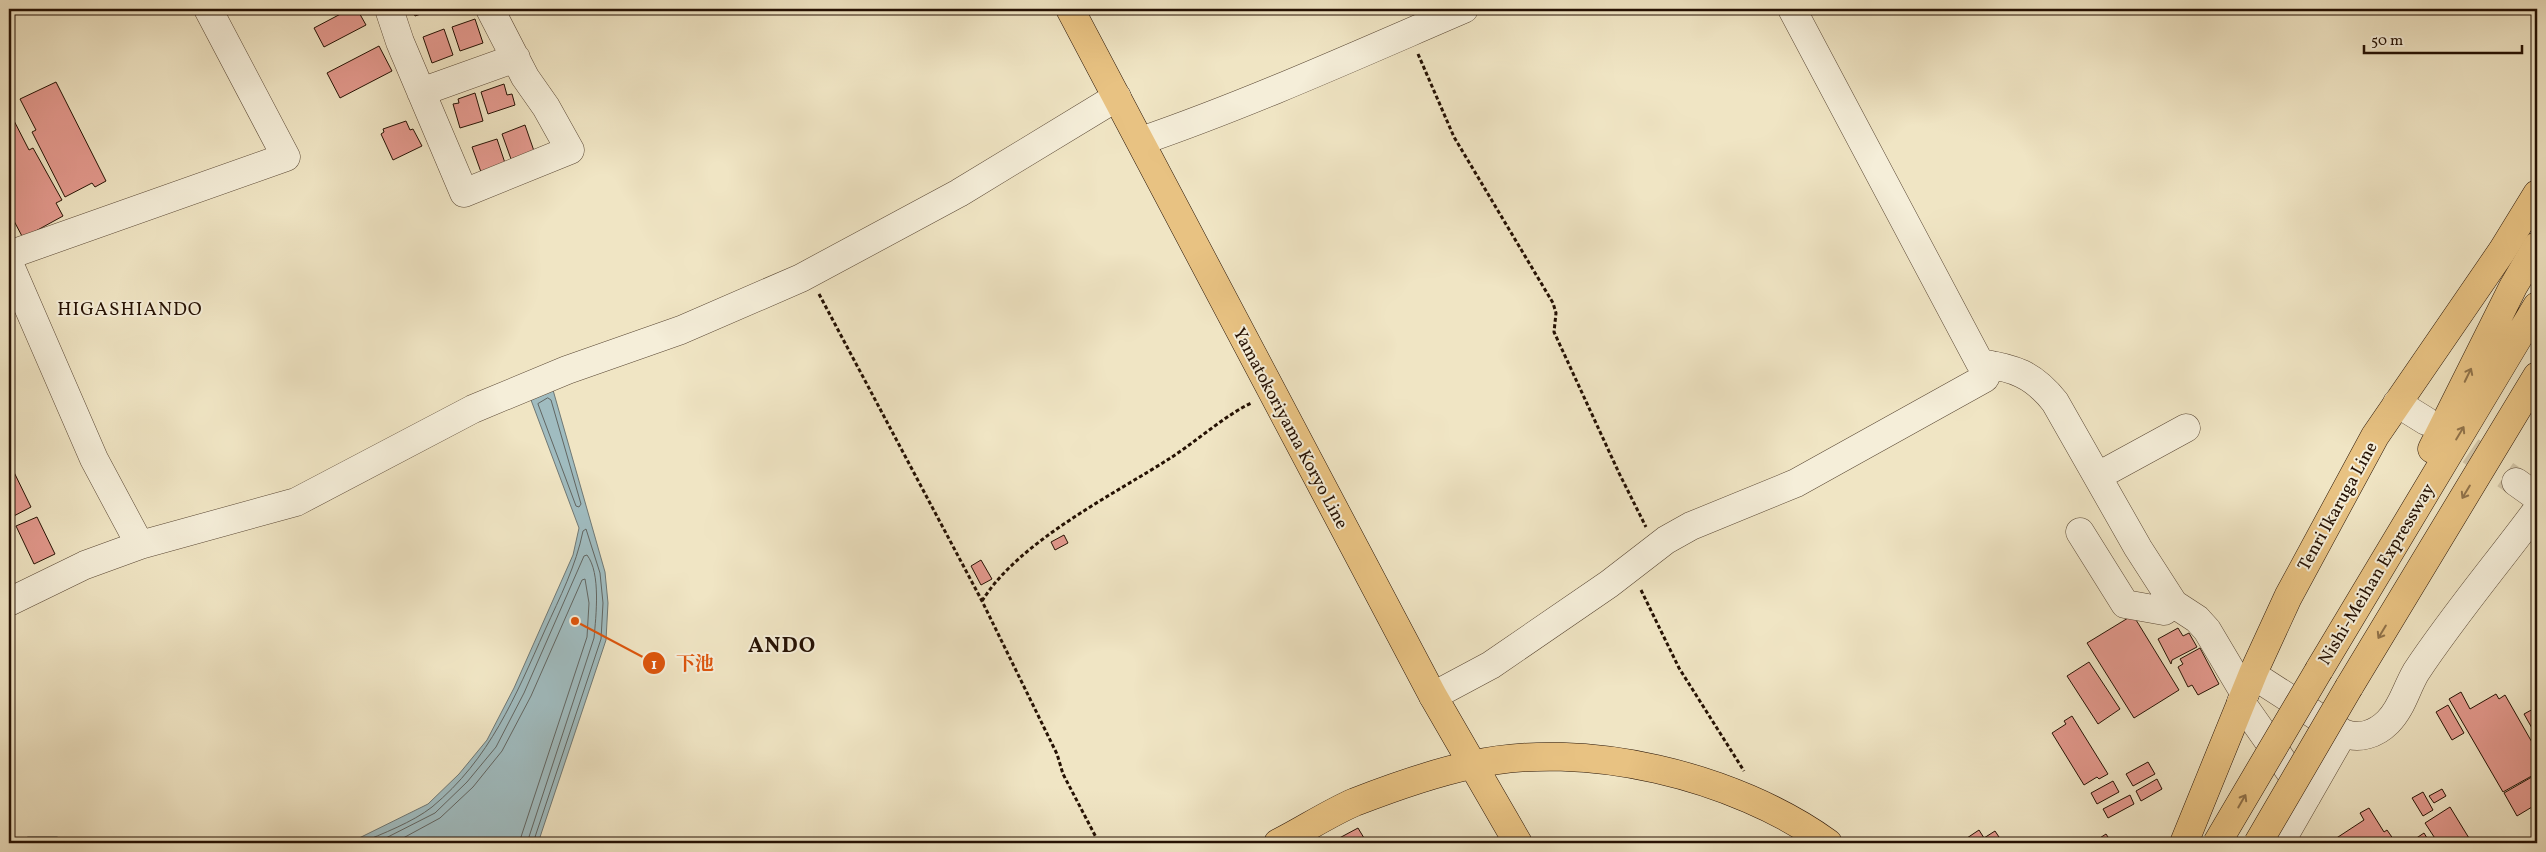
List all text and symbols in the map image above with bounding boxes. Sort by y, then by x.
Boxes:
scale bar [2364,22,2521,54]
text: 50 m [2371,31,2403,52]
district label: HIGASHIANDO [57,297,203,323]
street label: Yamatokoriyama Koryo Line [1226,324,1353,534]
one-way arrow [2464,368,2473,383]
one-way arrow [2456,426,2466,440]
street label: Tenri Ikaruga Line [2292,437,2384,576]
street label: Nishi-Meihan Expressway [2313,479,2442,670]
one-way arrow [2461,485,2471,499]
one-way arrow [2377,624,2387,638]
district label: ANDO [748,631,816,662]
callout: 下池 [641,646,724,680]
text: 下池 [676,652,714,678]
text: 1 [651,655,657,676]
one-way arrow [2237,794,2247,809]

